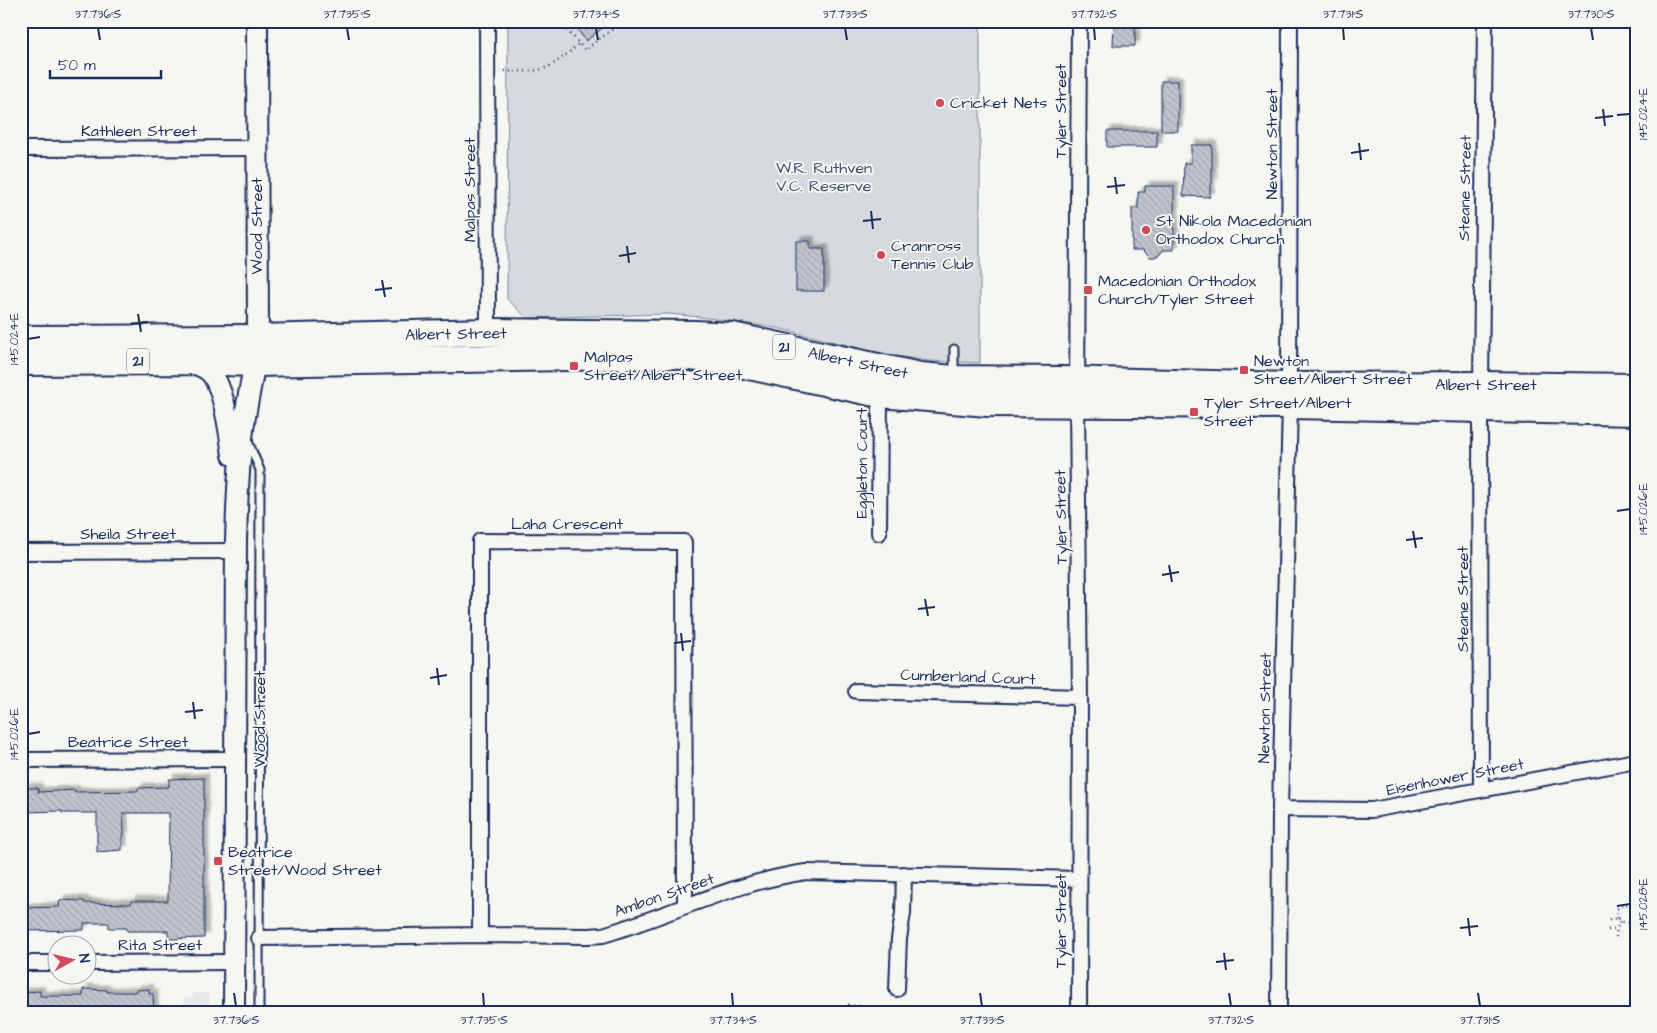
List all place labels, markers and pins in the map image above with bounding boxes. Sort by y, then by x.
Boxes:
place label: Cricket Nets [950,92,1047,114]
marker: Cricket Nets [934,97,946,109]
place label: St Nikola Macedonian Orthodox Church [1156,210,1311,250]
marker: St Nikola Macedonian Orthodox Church [1140,224,1152,236]
place label: Cranross Tennis Club [891,235,973,275]
marker: Cranross Tennis Club [875,249,887,261]
place label: Macedonian Orthodox Church/Tyler Street [1098,270,1256,311]
marker: Macedonian Orthodox Church/Tyler Street [1082,284,1094,296]
place label: Malpas Street/Albert Street [584,346,743,386]
place label: Newton Street/Albert Street [1254,350,1413,390]
marker: Malpas Street/Albert Street [568,360,580,372]
marker: Newton Street/Albert Street [1238,364,1250,376]
place label: Tyler Street/Albert Street [1204,392,1352,432]
marker: Tyler Street/Albert Street [1188,406,1200,418]
place label: Beatrice Street/Wood Street [228,841,382,881]
marker: Beatrice Street/Wood Street [212,855,224,867]

